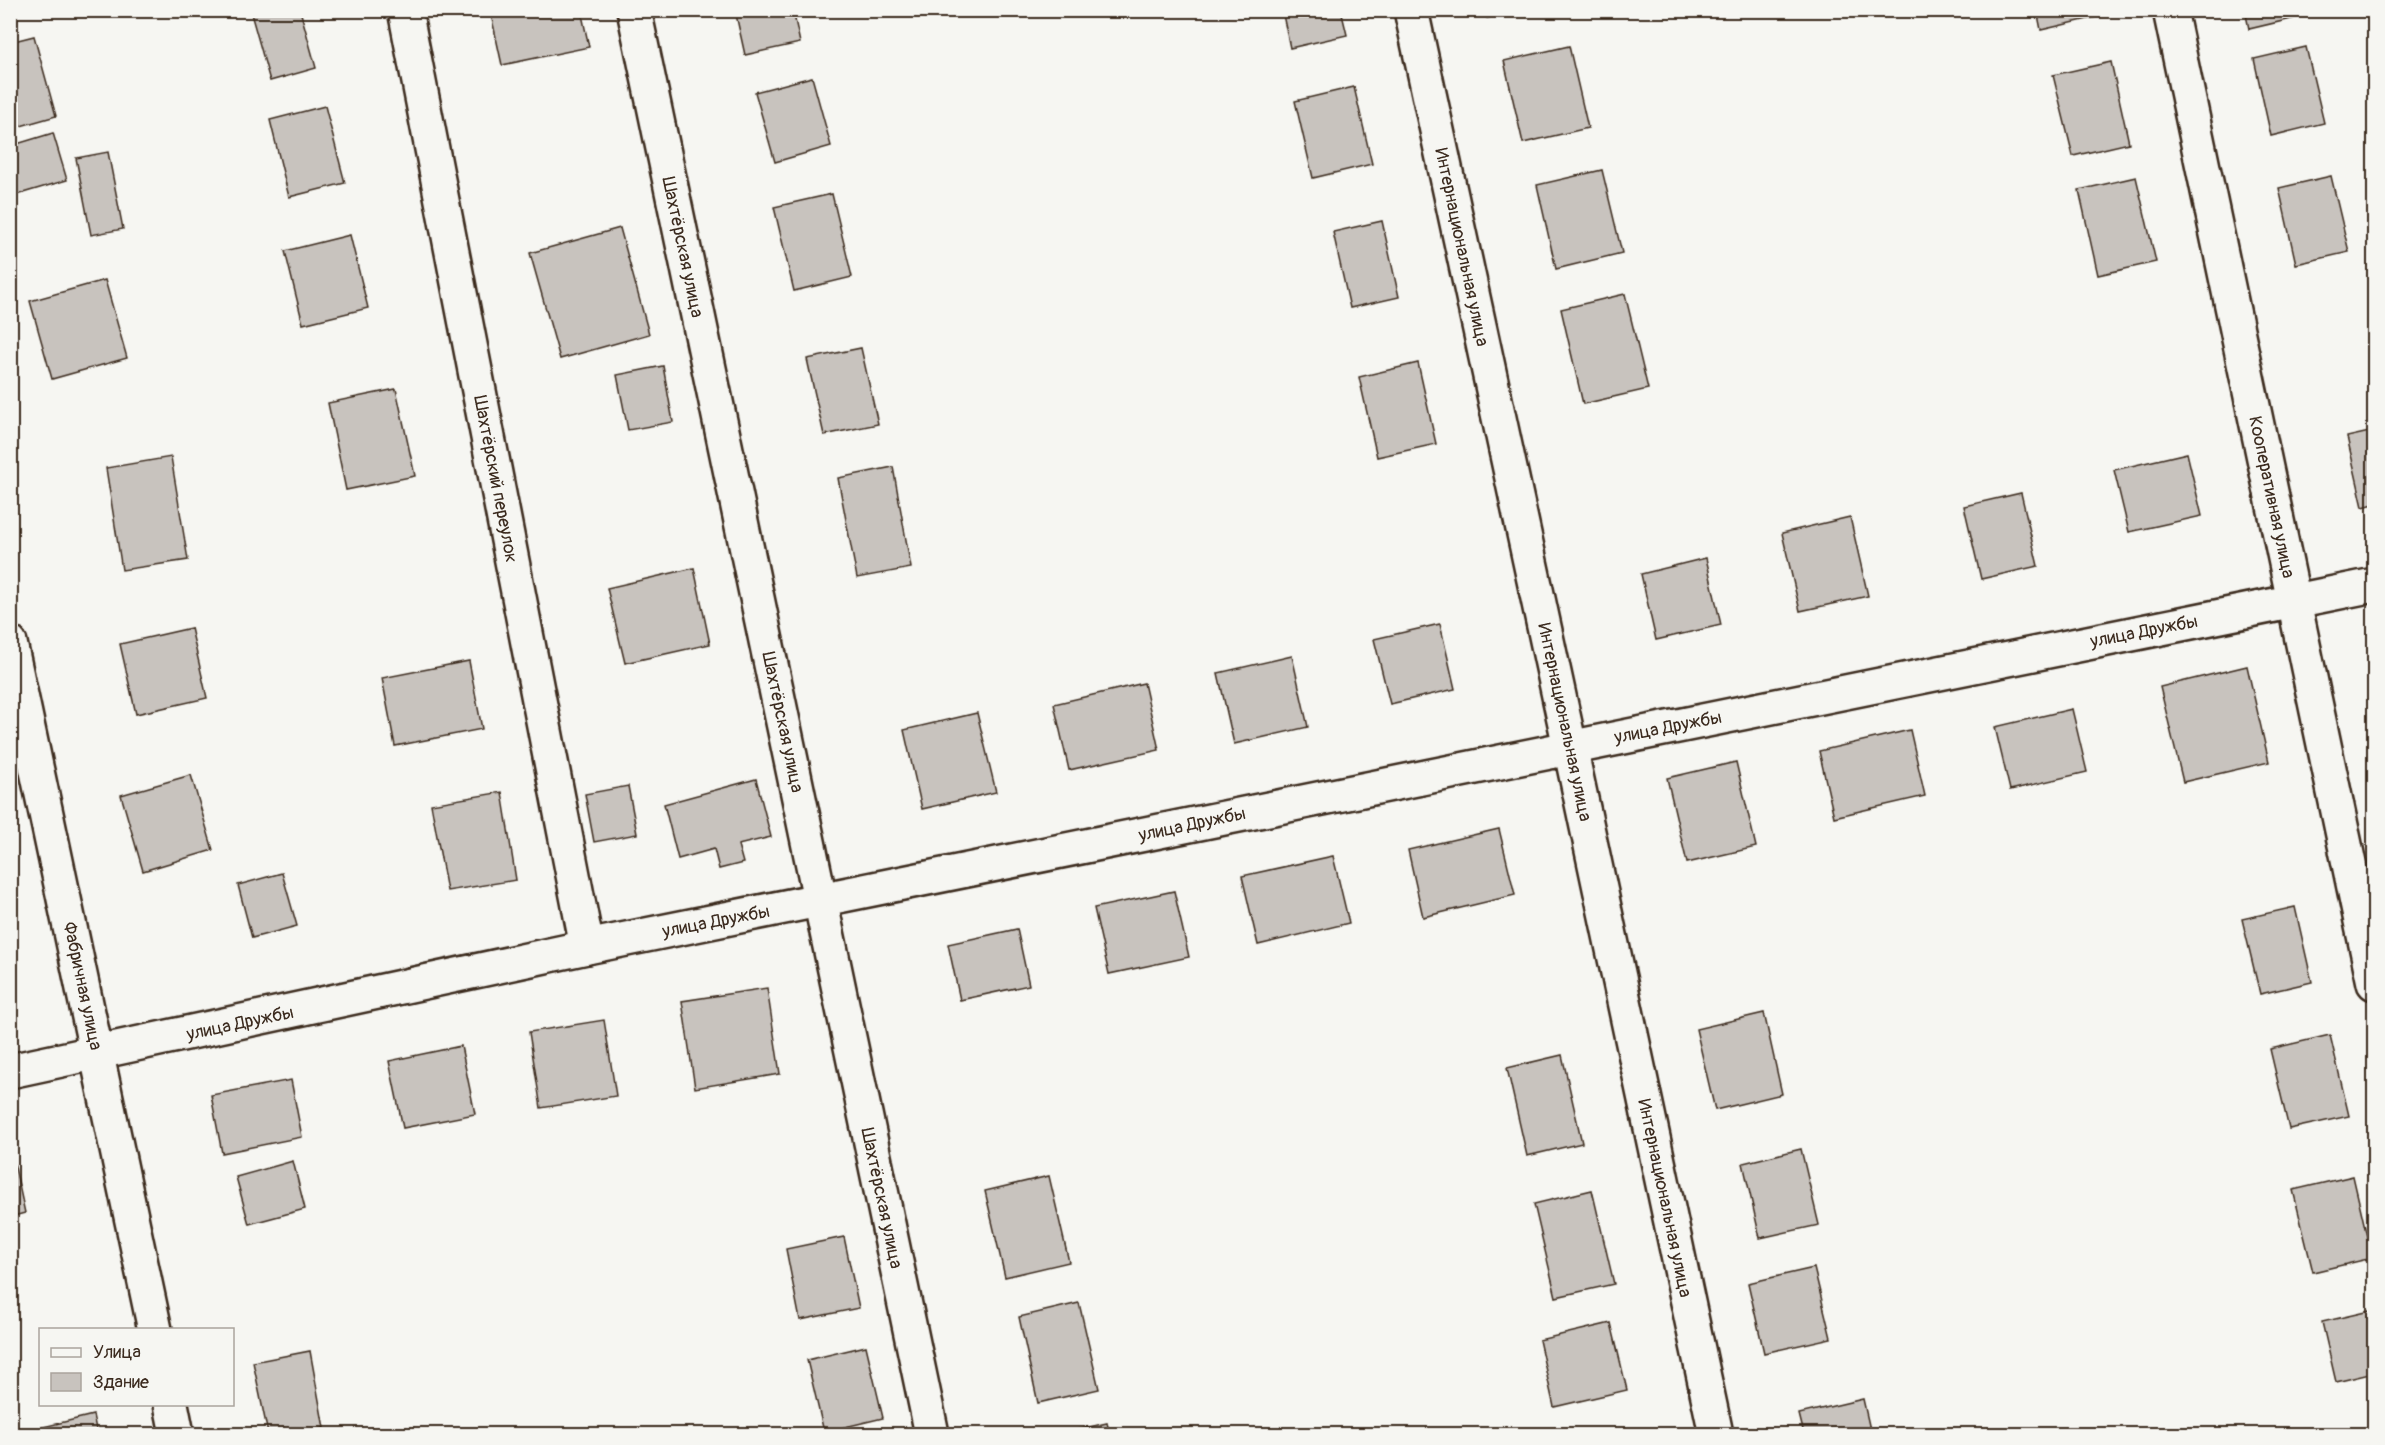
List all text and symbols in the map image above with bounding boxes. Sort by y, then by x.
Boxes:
street label: Интернациональная улица [1429,146,1494,348]
street label: Шахтёрская улица [656,175,709,320]
street label: Шахтёрский переулок [468,394,523,565]
street label: Кооперативная улица [2243,414,2300,580]
street label: улица Дружбы [2087,610,2200,653]
street label: Интернациональная улица [1532,621,1597,823]
street label: Шахтёрская улица [756,650,809,795]
street label: улица Дружбы [1611,706,1724,749]
street label: улица Дружбы [1135,802,1248,847]
street label: улица Дружбы [659,900,772,943]
street label: Фабричная улица [58,920,107,1052]
street label: улица Дружбы [183,1001,296,1046]
street label: Интернациональная улица [1632,1097,1697,1299]
street label: Шахтёрская улица [855,1126,908,1271]
legend [39,1328,234,1406]
text: Улица [93,1341,141,1364]
text: Здание [93,1371,149,1394]

